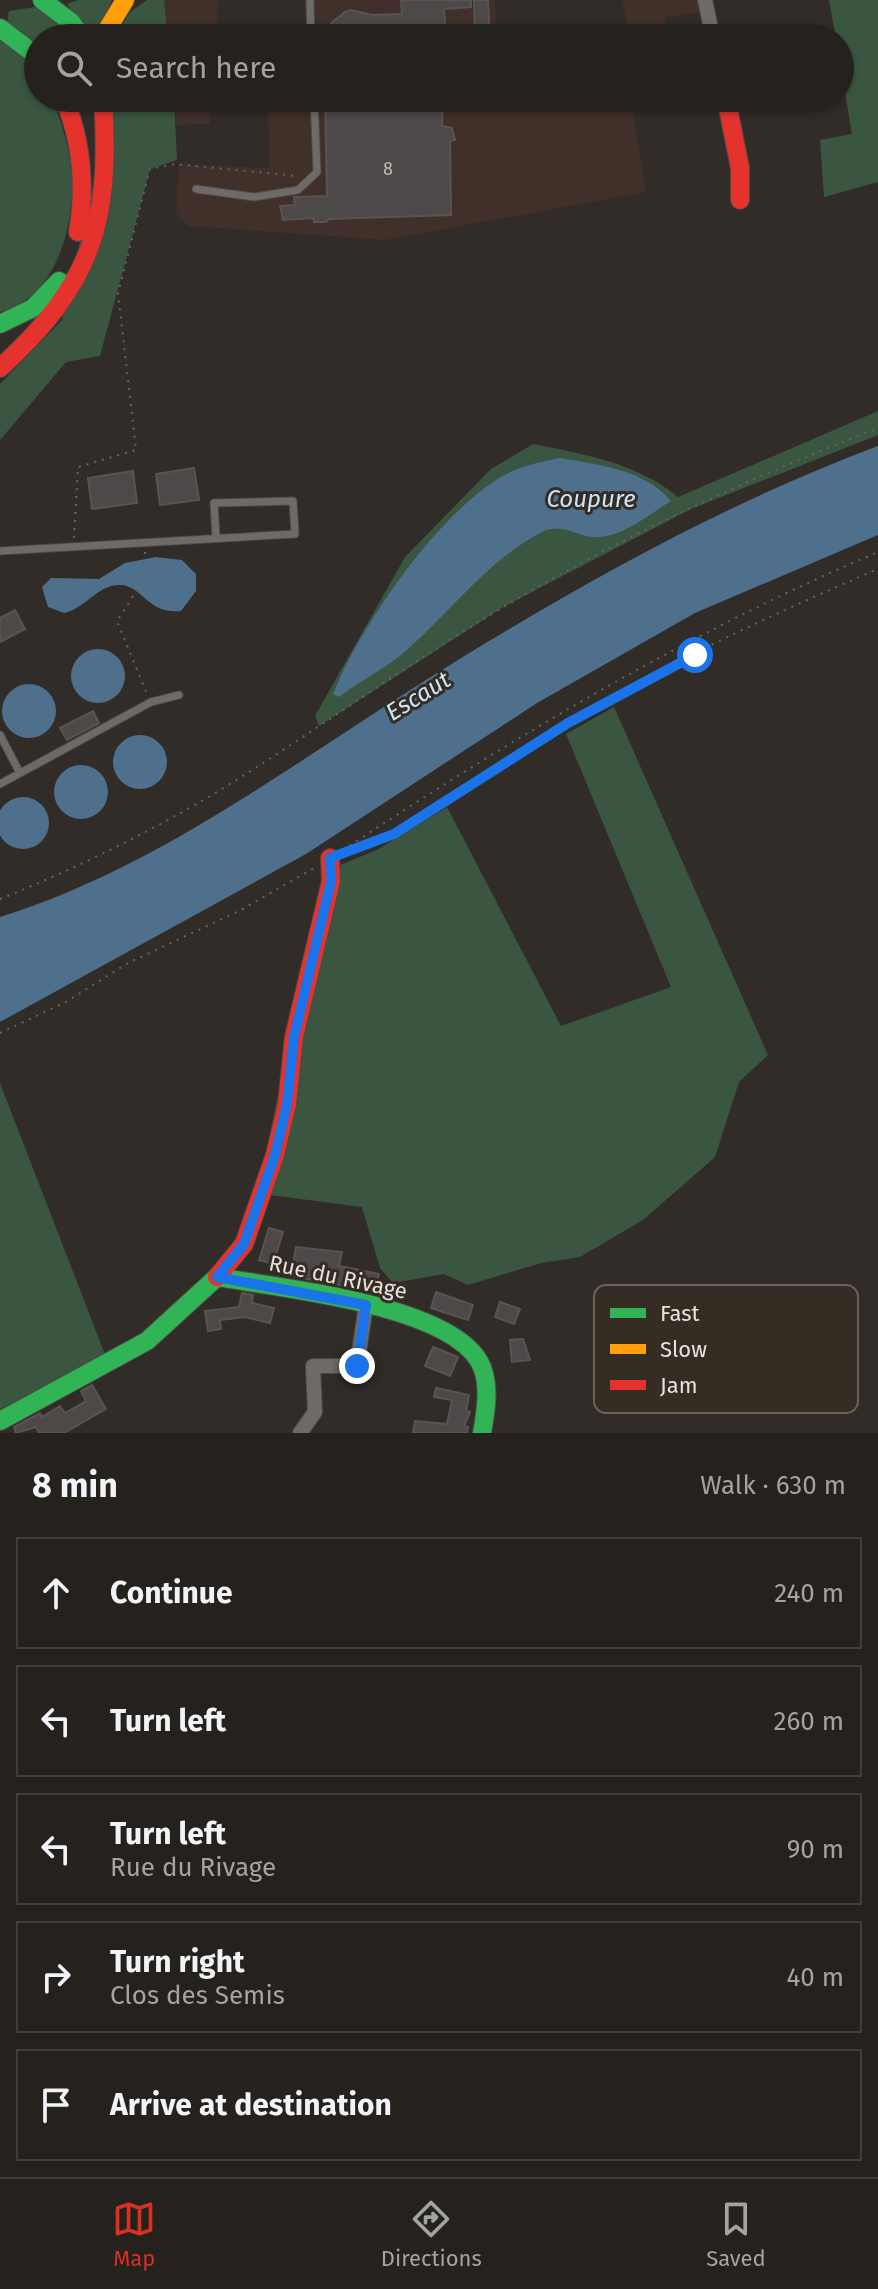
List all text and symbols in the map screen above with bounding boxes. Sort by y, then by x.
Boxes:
search box [24,24,854,112]
icon: search [52,46,96,90]
text: Search here [116,50,276,86]
house number: 8 [383,158,393,180]
water label: Coupure [546,485,636,513]
route start [677,637,713,673]
water label: Escaut [381,665,456,727]
street label: Rue du Rivage [266,1249,410,1305]
legend [594,1285,858,1413]
text: Fast [660,1300,700,1327]
text: Slow [660,1336,707,1363]
route end [339,1348,375,1384]
text: Jam [660,1372,698,1399]
text: 8 min [32,1465,118,1506]
text: Walk · 630 m [700,1470,846,1501]
icon: ahead [34,1571,78,1615]
text: Continue [110,1575,233,1611]
text: 240 m [774,1578,844,1609]
icon: left [34,1699,78,1743]
text: Turn left [110,1703,226,1739]
text: 260 m [774,1706,844,1737]
text: Turn left [110,1816,226,1852]
icon: left [34,1827,78,1871]
text: 90 m [787,1834,844,1865]
text: Rue du Rivage [110,1852,276,1883]
text: Turn right [110,1944,245,1980]
icon: right [34,1955,78,1999]
text: 40 m [786,1962,844,1993]
text: Clos des Semis [110,1980,285,2011]
icon: arrive [34,2083,78,2127]
text: Arrive at destination [110,2087,392,2123]
tab: Map [112,2197,156,2272]
tab: Directions [381,2197,482,2272]
tab: Saved [706,2197,766,2272]

